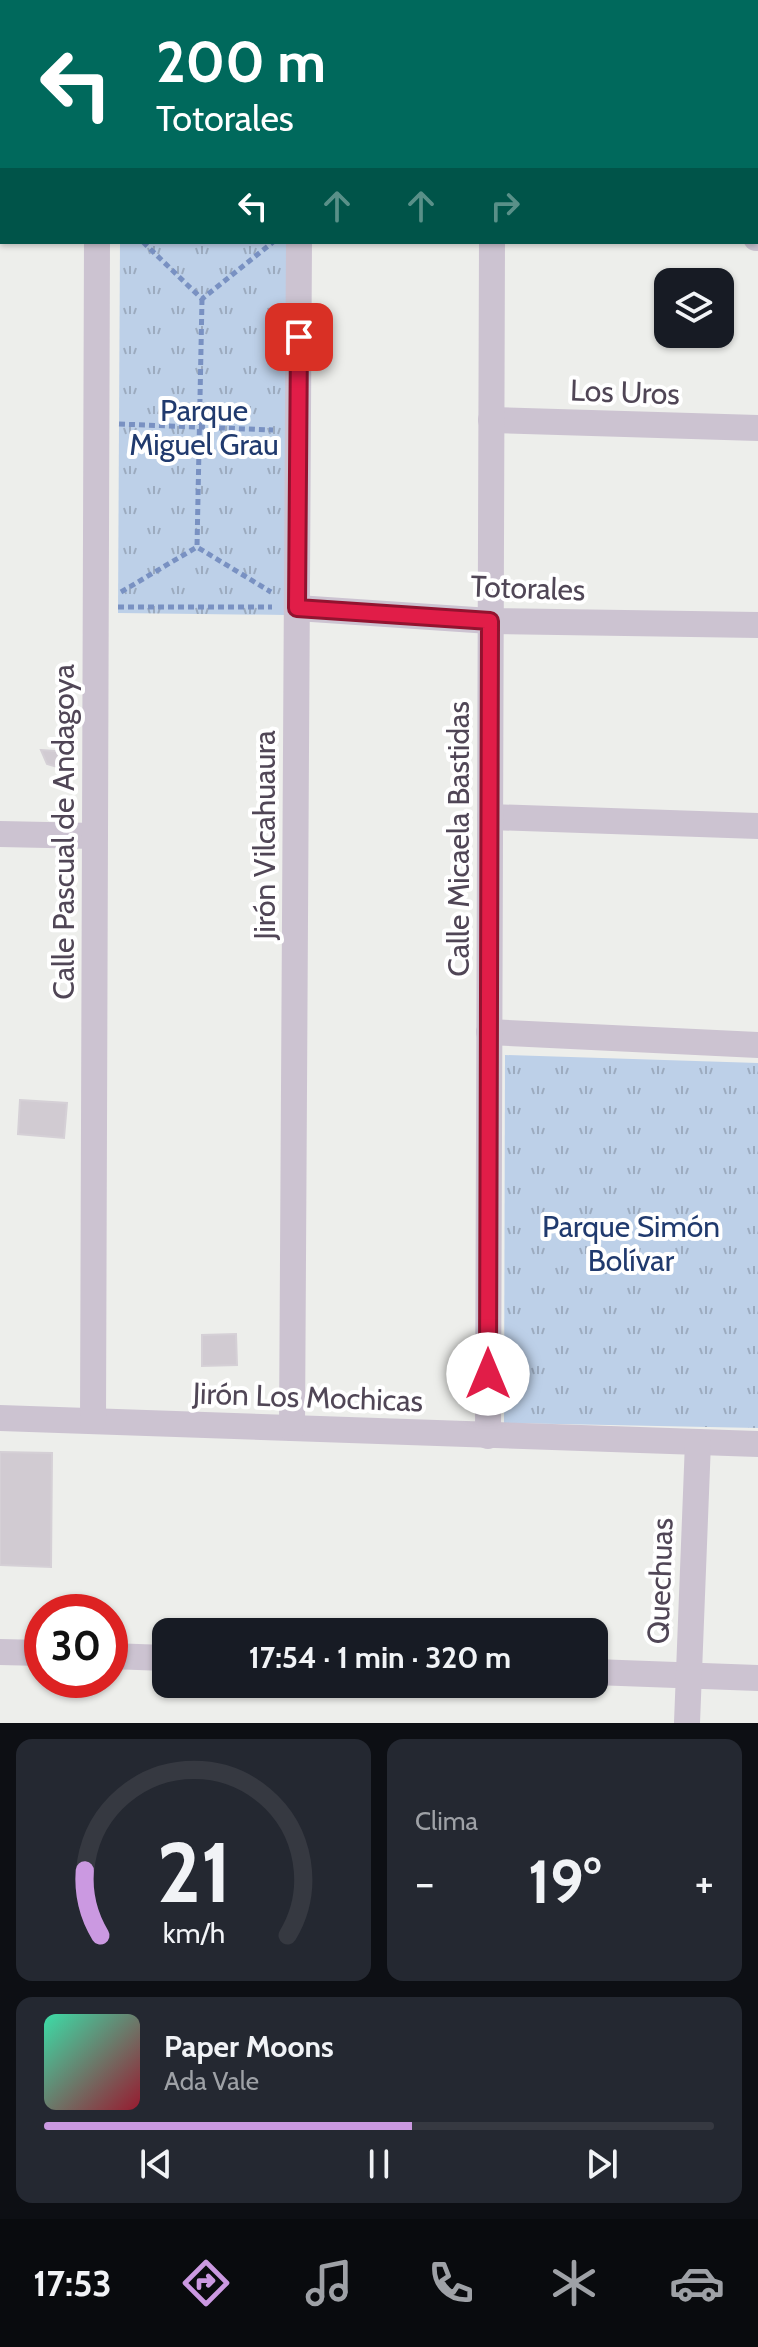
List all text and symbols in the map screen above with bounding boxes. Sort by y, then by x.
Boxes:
text: 200 m [156,28,326,96]
icon: left [24,32,128,136]
text: Totorales [156,96,294,140]
icon: left [231,184,275,228]
icon: ahead [315,184,359,228]
icon: ahead [399,184,443,228]
icon: right [483,184,527,228]
map controls [654,268,734,348]
button: layers [654,268,734,348]
pin [265,303,333,371]
icon: arrive [277,315,321,359]
street label: Los Uros [570,372,680,412]
park label: Parque Miguel Grau [129,392,279,463]
street label: Totorales [470,568,586,608]
street label: Calle Pascual de Andagoya [45,664,82,1000]
street label: Calle Micaela Bastidas [440,701,477,977]
street label: Jirón Vilcahuaura [246,730,283,941]
park label: Parque Simón Bolívar [542,1208,720,1279]
position arrow [446,1332,530,1416]
street label: Jirón Los Mochicas [191,1374,424,1420]
street label: Quechuas [639,1517,681,1645]
speed limit sign: 30 [24,1594,128,1698]
text: 17:54 · 1 min · 320 m [249,1639,511,1676]
text: Clima [415,1805,478,1837]
text: 21 [156,1822,231,1923]
text: 19° [528,1845,601,1918]
text: − [415,1856,434,1909]
text: + [695,1856,714,1909]
text: km/h [162,1915,225,1950]
text: Paper Moons [164,2028,334,2065]
text: Ada Vale [164,2065,259,2097]
icon: previous [134,2142,178,2186]
icon: pause [357,2142,401,2186]
icon: next [580,2142,624,2186]
icon: directions [178,2255,234,2311]
icon: music [301,2255,357,2311]
icon: phone [423,2255,479,2311]
icon: climate [546,2255,602,2311]
icon: car [669,2255,725,2311]
text: 17:53 [33,2261,112,2305]

